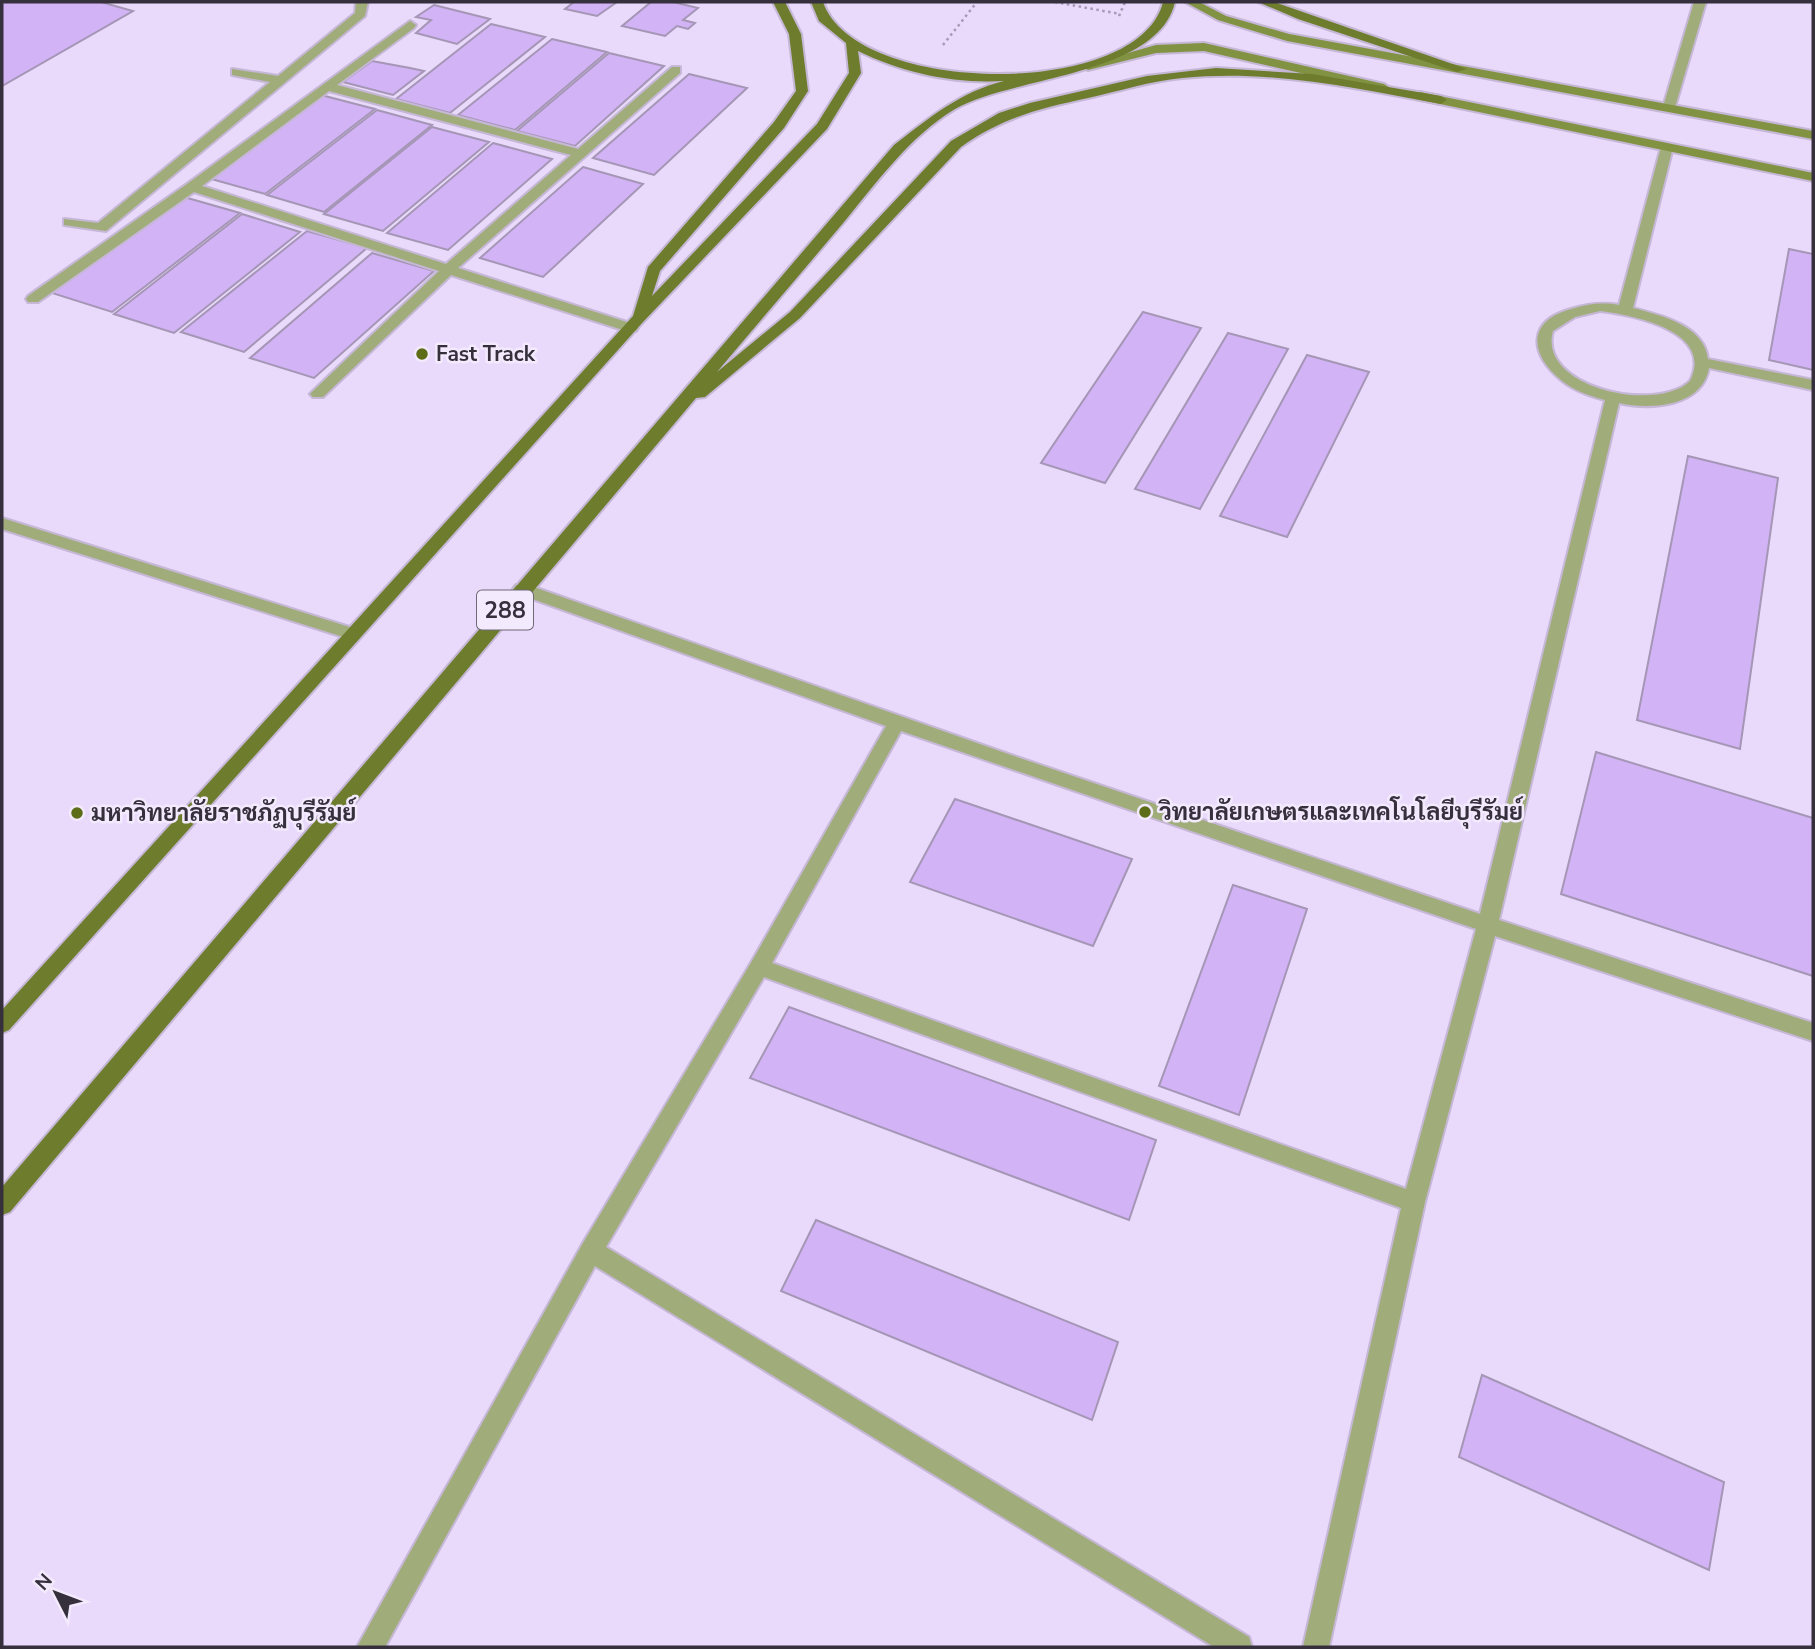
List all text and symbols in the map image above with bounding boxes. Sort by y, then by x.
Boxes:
place label: Fast Track [436,340,536,368]
marker: Fast Track [414,346,430,362]
road number: 288 [477,590,533,630]
place label: วิทยาลัยเกษตรและเทคโนโลยีบุรีรัมย์ [1158,796,1524,829]
place label: มหาวิทยาลัยราชภัฏบุรีรัมย์ [91,797,357,830]
marker: วิทยาลัยเกษตรและเทคโนโลยีบุรีรัมย์ [1137,804,1153,820]
marker: มหาวิทยาลัยราชภัฏบุรีรัมย์ [69,805,85,821]
north arrow [21,1558,91,1628]
text: N [30,1568,59,1596]

